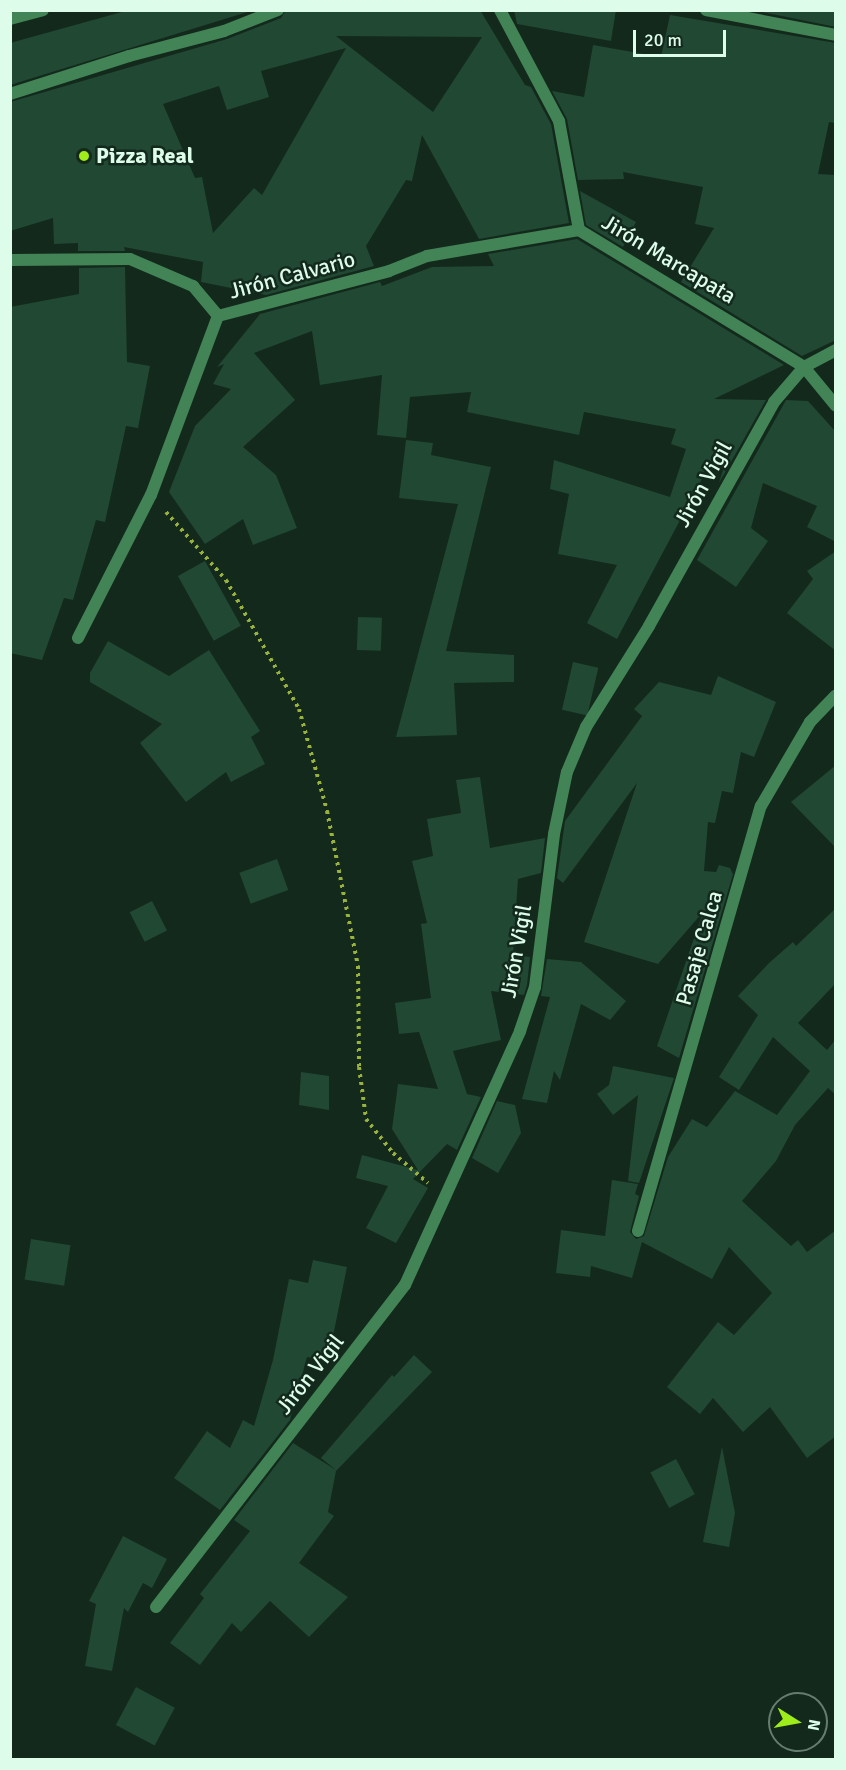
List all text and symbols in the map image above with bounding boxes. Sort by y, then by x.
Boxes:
scale bar [636,18,729,56]
text: 20 m [644,29,682,51]
place label: Pizza Real [96,143,194,169]
marker: Pizza Real [77,149,91,163]
street label: Jirón Marcapata [597,209,741,309]
street label: Jirón Calvario [226,246,358,304]
street label: Jirón Vigil [669,436,737,532]
street label: Pasaje Calca [670,888,728,1008]
street label: Jirón Vigil [495,902,537,1000]
street label: Jirón Vigil [271,1329,349,1419]
north arrow [768,1692,828,1752]
text: N [803,1718,825,1732]

